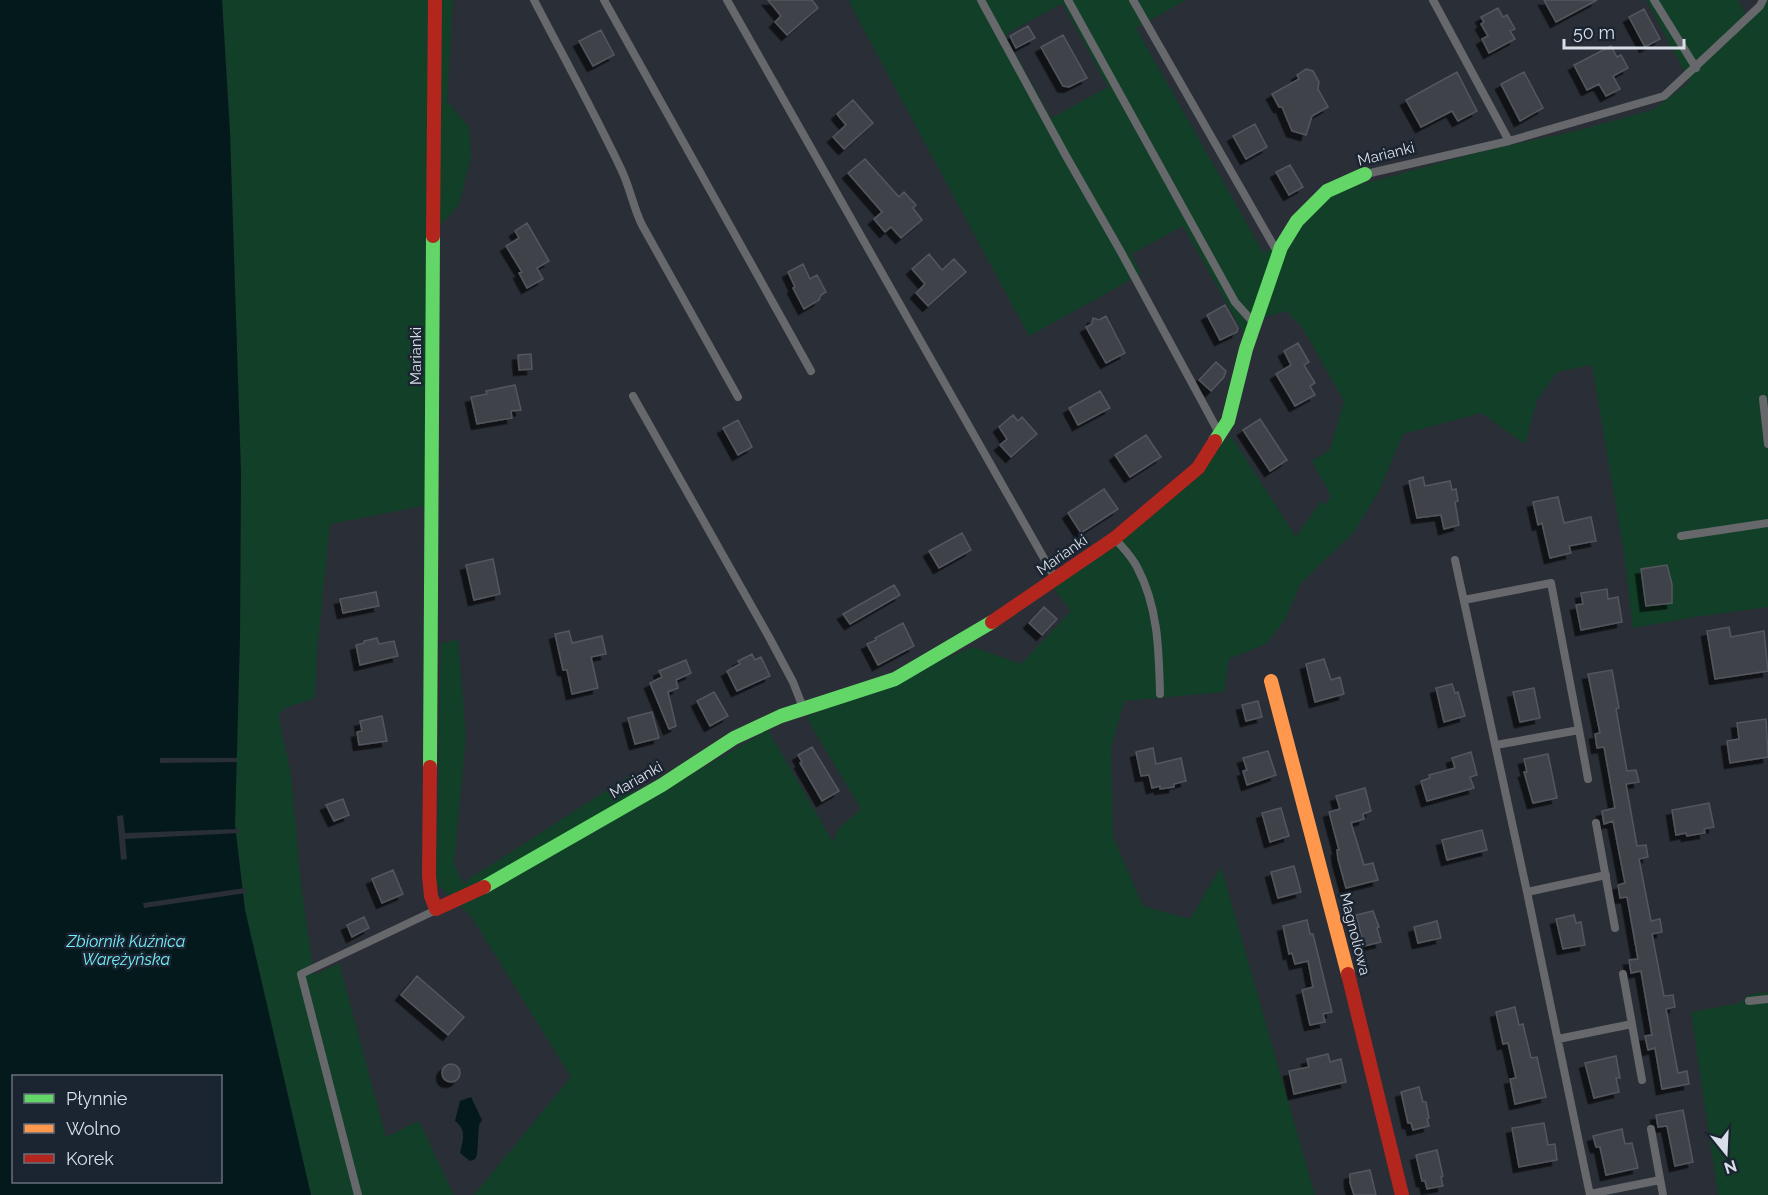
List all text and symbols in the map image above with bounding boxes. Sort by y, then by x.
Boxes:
scale bar [1564,12,1684,50]
text: 50 m [1573,22,1615,43]
street label: Marianki [1356,138,1416,170]
street label: Marianki [407,327,425,385]
street label: Marianki [1033,531,1091,579]
street label: Marianki [606,758,666,802]
street label: Magnoliowa [1336,891,1374,977]
water label: Zbiornik Kuźnica Warężyńska [66,932,186,969]
legend [12,1075,222,1183]
text: Płynnie [66,1088,128,1109]
text: Wolno [66,1118,121,1139]
north arrow [1696,1123,1756,1183]
text: Korek [66,1148,114,1169]
text: N [1722,1156,1739,1178]

